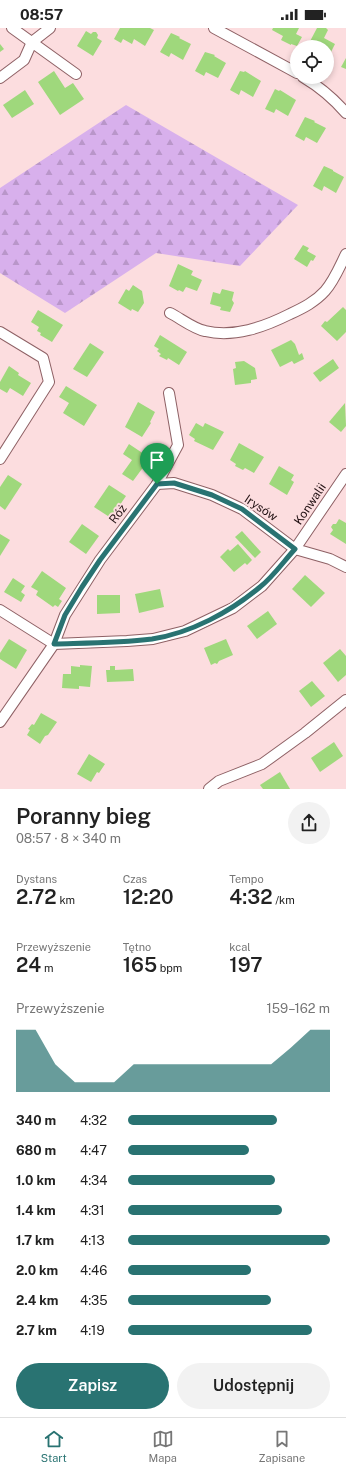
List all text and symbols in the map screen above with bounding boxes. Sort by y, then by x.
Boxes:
text: 08:57 [20,6,63,23]
map controls [290,40,334,84]
button: locate [290,40,334,84]
pin [140,443,174,484]
icon: arrive [146,449,168,471]
street label: Konwalii [291,481,329,527]
street label: Irysów [242,492,281,524]
street label: Róż [106,501,130,526]
button: share [288,802,330,844]
text: Poranny bieg [16,803,151,829]
text: 08:57 · 8 × 340 m [16,831,121,846]
text: Dystans [16,873,57,885]
text: Czas [123,873,147,885]
text: Tempo [229,873,264,885]
text: 2.72 [16,885,57,909]
text: 12:20 [123,885,174,909]
text: 4:32 [229,885,273,909]
text: km [57,894,75,906]
text: /km [273,894,295,906]
text: Przewyższenie [16,941,91,953]
text: Tętno [123,941,151,953]
text: kcal [229,941,251,953]
text: 24 [16,953,41,977]
text: 165 [123,953,157,977]
text: 197 [229,953,263,977]
text: m [41,962,53,974]
text: bpm [157,962,182,974]
text: Przewyższenie [16,1001,105,1016]
text: 159–162 m [266,1001,330,1016]
text: 340 m [16,1113,56,1128]
text: 4:32 [80,1113,107,1128]
text: 680 m [16,1143,56,1158]
text: 4:47 [80,1143,107,1158]
text: 1.0 km [16,1173,56,1188]
text: 4:34 [80,1173,107,1188]
text: 1.4 km [16,1203,56,1218]
text: 4:31 [80,1203,105,1218]
text: 1.7 km [16,1233,54,1248]
text: 4:13 [80,1233,105,1248]
text: 2.0 km [16,1263,58,1278]
text: 4:46 [80,1263,107,1278]
text: 2.4 km [16,1293,58,1308]
text: 4:35 [80,1293,108,1308]
text: 2.7 km [16,1323,57,1338]
text: 4:19 [80,1323,105,1338]
button: Zapisz [16,1363,169,1409]
button: Udostępnij [177,1363,330,1409]
tab: Start [41,1428,67,1464]
tab: Mapa [148,1428,177,1464]
tab: Zapisane [258,1428,305,1464]

